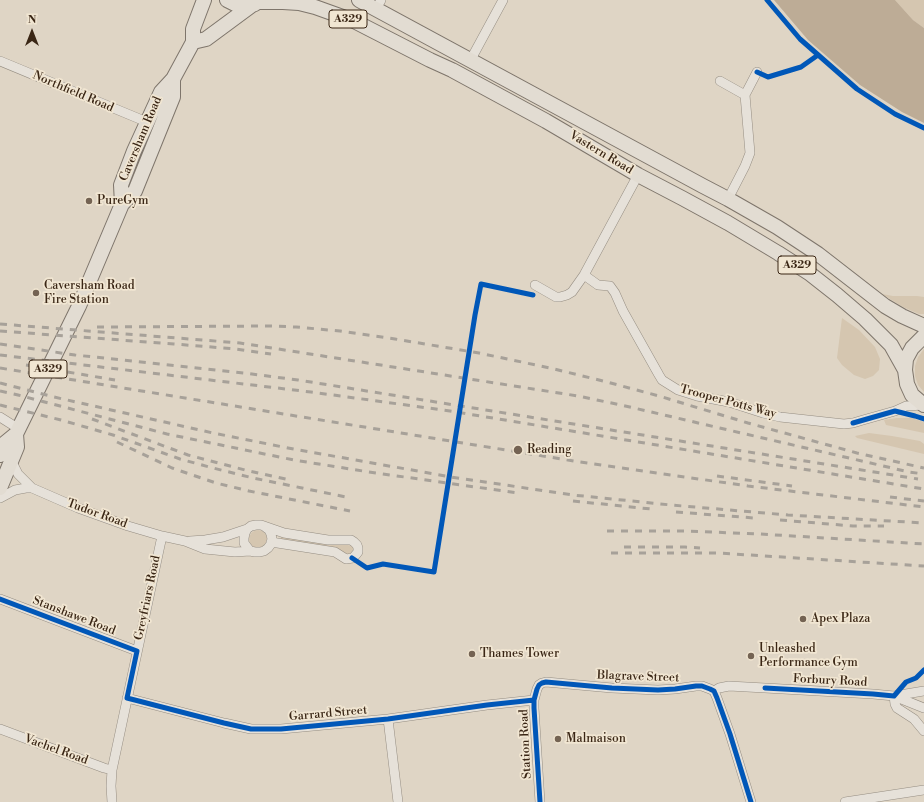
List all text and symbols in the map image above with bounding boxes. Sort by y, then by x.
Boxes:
road number: A329 [329,10,367,28]
north arrow [12,12,52,52]
text: N [28,13,36,27]
street label: Northfield Road [30,68,116,116]
street label: Caversham Road [117,95,165,183]
street label: Vastern Road [566,128,636,178]
place label: PureGym [97,194,148,208]
marker: PureGym [84,196,94,206]
road number: A329 [778,256,816,274]
place label: Caversham Road Fire Station [44,279,135,307]
marker: Caversham Road Fire Station [31,288,41,298]
road number: A329 [29,360,67,378]
street label: Trooper Potts Way [678,382,778,422]
place label: Reading [527,443,571,457]
marker: Reading [512,444,524,456]
street label: Tudor Road [65,496,129,532]
street label: Greyfriars Road [132,554,164,642]
street label: Stanshawe Road [31,594,117,638]
place label: Apex Plaza [811,612,870,626]
marker: Apex Plaza [798,614,808,624]
place label: Unleashed Performance Gym [759,642,858,670]
place label: Thames Tower [480,647,559,661]
marker: Thames Tower [467,649,477,659]
marker: Unleashed Performance Gym [746,651,756,661]
street label: Blagrave Street [596,668,680,686]
street label: Forbury Road [793,672,867,690]
street label: Garrard Street [288,703,368,725]
street label: Station Road [517,709,535,779]
street label: Vachel Road [22,732,90,768]
place label: Malmaison [566,732,626,746]
marker: Malmaison [553,734,563,744]

